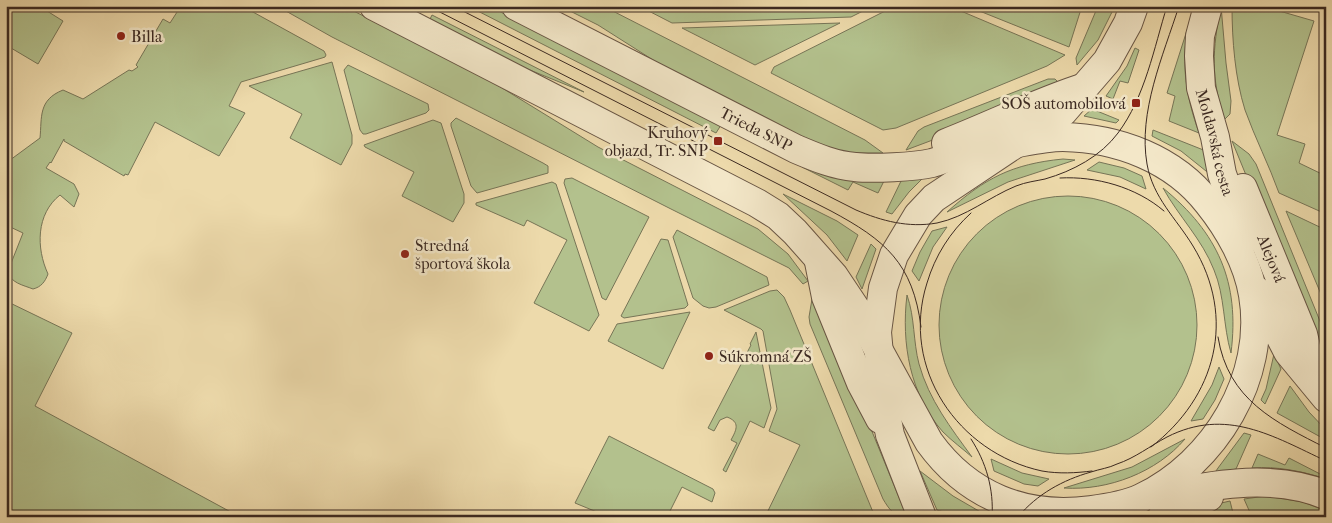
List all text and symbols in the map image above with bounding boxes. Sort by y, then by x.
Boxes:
place label: Billa [131,27,163,46]
marker: Billa [115,30,127,42]
street label: Moldavská cesta [1192,86,1239,199]
place label: SOŠ automobilová [1002,93,1127,113]
marker: SOŠ automobilová [1130,97,1142,109]
street label: Trieda SNP [717,103,796,155]
place label: Kruhový objazd, Tr. SNP [605,123,708,160]
marker: Kruhový objazd, Tr. SNP [712,135,724,147]
street label: Alejová [1253,231,1290,285]
place label: Stredná športová škola [415,236,511,273]
marker: Stredná športová škola [399,248,411,260]
place label: Súkromná ZŠ [719,346,812,366]
marker: Súkromná ZŠ [703,350,715,362]

